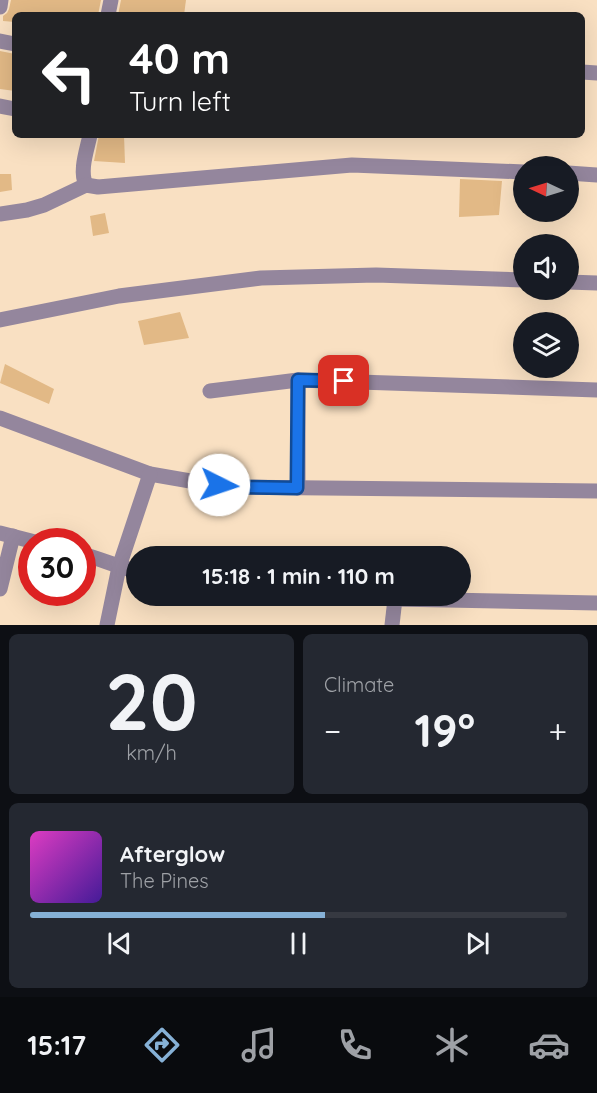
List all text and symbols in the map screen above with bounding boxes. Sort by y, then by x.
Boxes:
text: 40 m [129,32,230,85]
icon: left [30,36,108,114]
text: Turn left [129,84,231,118]
north arrow [513,156,579,222]
map controls [513,156,579,378]
button: sound [513,234,579,300]
button: layers [513,312,579,378]
pin [318,355,369,406]
icon: arrive [327,364,360,397]
position arrow [187,453,251,517]
speed limit sign: 30 [18,528,96,606]
text: 15:18 · 1 min · 110 m [202,562,395,590]
text: 20 [105,652,198,750]
text: Climate [324,672,394,697]
text: 19° [414,702,475,758]
text: − [324,710,341,751]
text: + [548,710,567,751]
text: km/h [126,740,177,765]
text: Afterglow [120,840,225,868]
text: The Pines [120,868,209,893]
icon: previous [103,927,136,960]
icon: pause [282,927,315,960]
icon: next [461,927,494,960]
icon: directions [141,1024,183,1066]
icon: music [238,1024,280,1066]
icon: phone [334,1024,376,1066]
icon: climate [431,1024,473,1066]
icon: car [528,1024,570,1066]
text: 15:17 [27,1028,86,1062]

